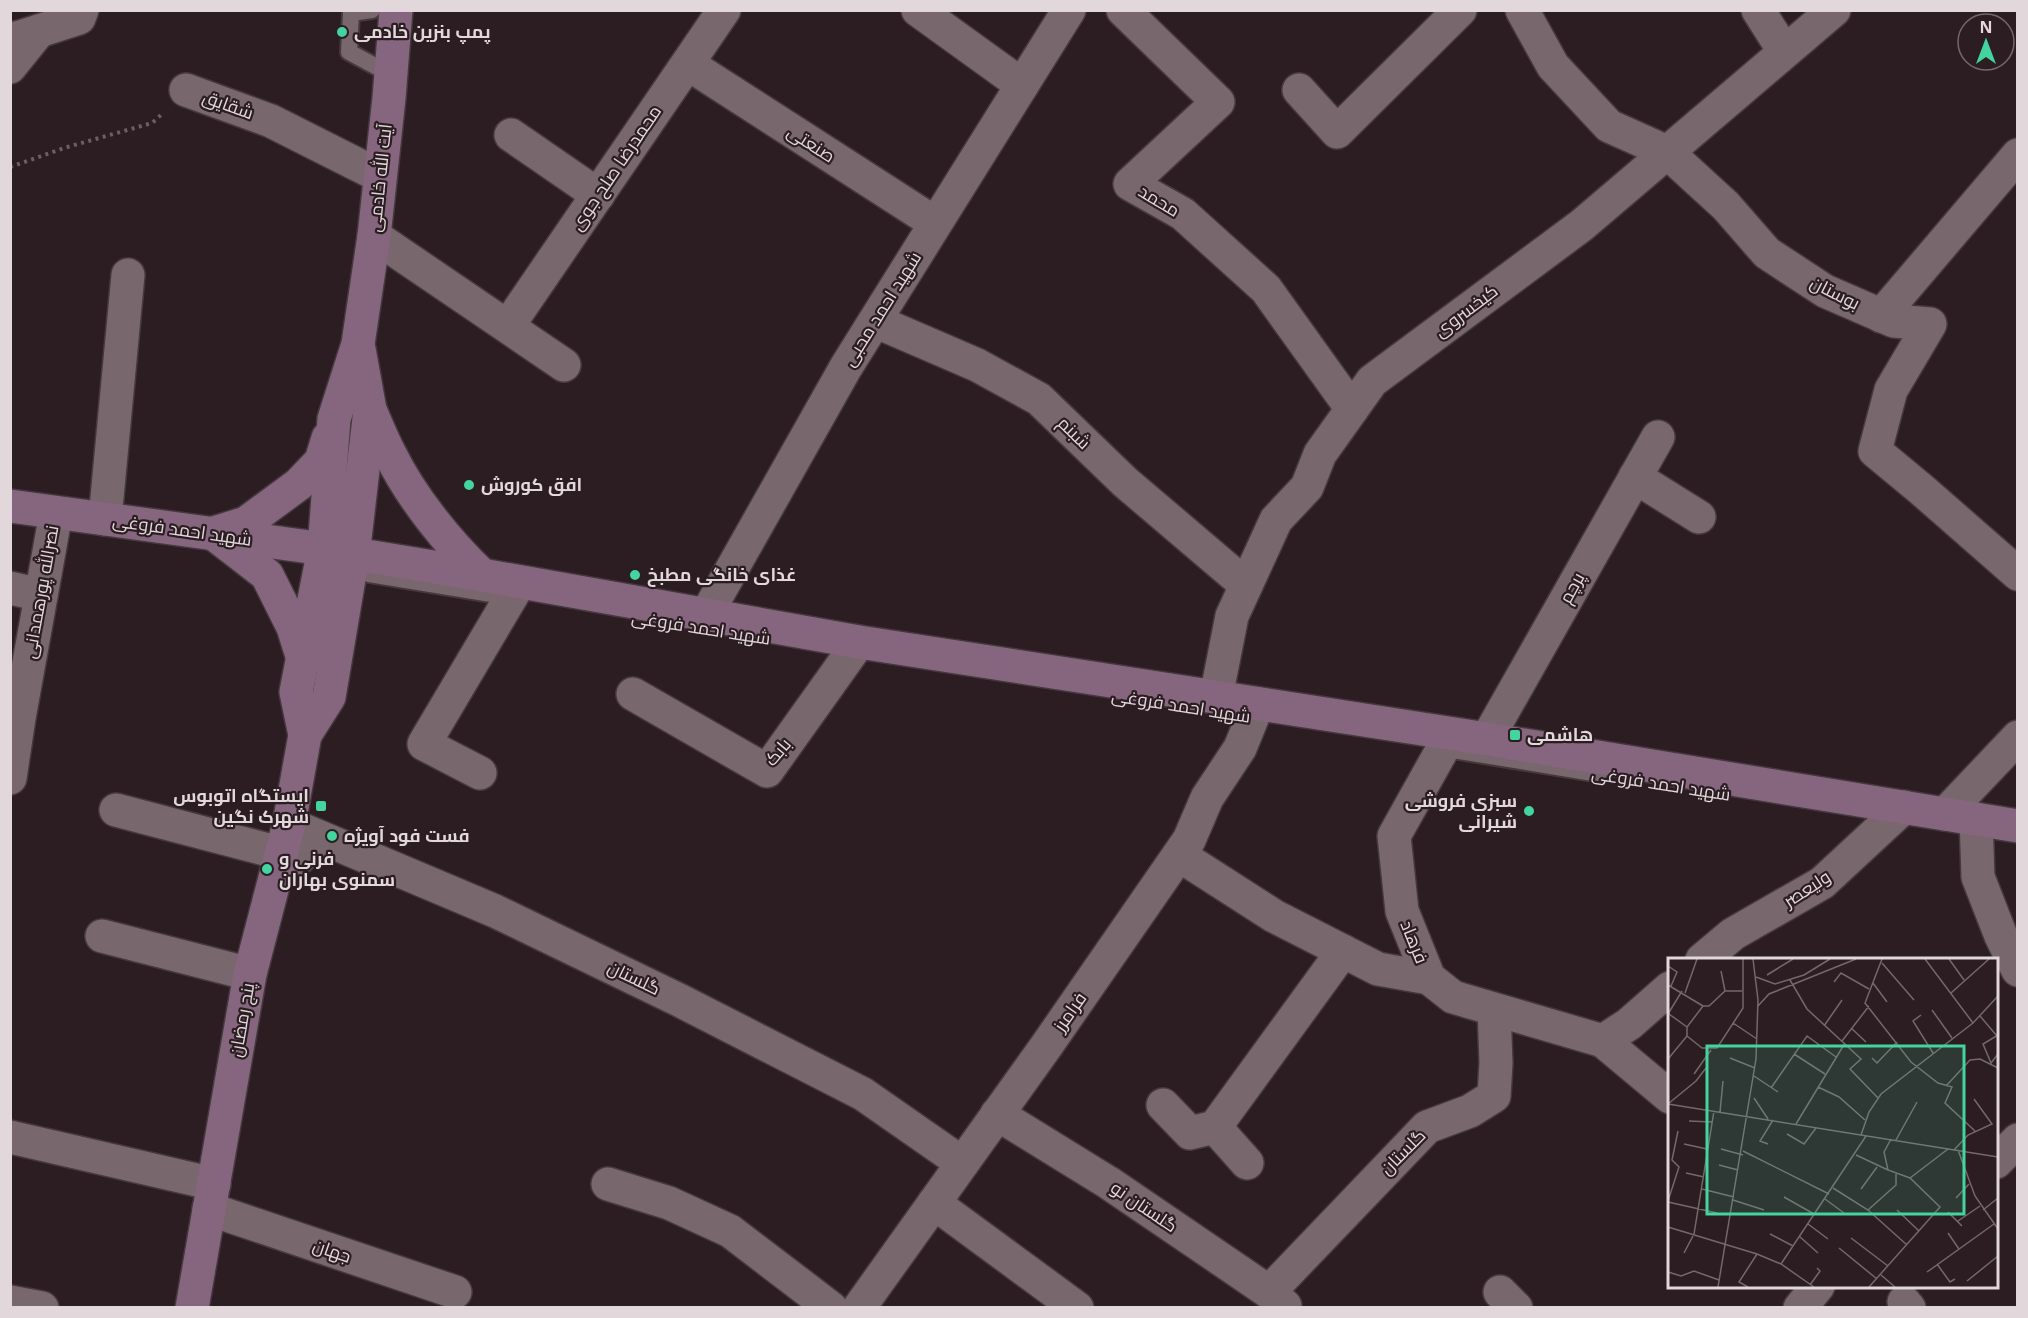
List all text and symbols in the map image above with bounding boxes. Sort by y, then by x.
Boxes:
north arrow [1956,12,2016,72]
text: N [1979,16,1993,38]
place label: پمپ بنزین خادمی [354,19,491,44]
marker: پمپ بنزین خادمی [335,25,349,39]
street label: شقایق [199,84,257,125]
street label: محمدرضا صلح جوی [564,100,667,235]
street label: صنعتی [783,119,840,168]
street label: آیت الله خادمی [361,122,397,233]
street label: محمد [1134,178,1185,222]
street label: شهید احمد محبی [836,246,926,370]
street label: بوستان [1807,269,1864,315]
street label: کیخسروی [1429,278,1502,342]
street label: شبنم [1052,411,1096,455]
place label: افق کوروش [481,472,582,496]
marker: افق کوروش [462,478,476,492]
street label: شهید احمد فروغی [111,507,253,551]
street label: نصرالله پورهمدانی [16,523,65,661]
place label: غذای خانگی مطبخ [647,562,796,587]
marker: غذای خانگی مطبخ [628,568,642,582]
street label: پرچم [1553,568,1590,608]
street label: شهید احمد فروغی [630,604,772,650]
street label: شهید احمد فروغی [1110,682,1252,728]
place label: هاشمی [1527,722,1593,746]
marker: هاشمی [1508,728,1522,742]
street label: بابک [759,732,796,770]
street label: شهید احمد فروغی [1590,760,1732,806]
place label: ایستگاه اتوبوس شهرک نگین [173,783,309,828]
place label: سبزی فروشی شیرانی [1405,788,1517,833]
marker: ایستگاه اتوبوس شهرک نگین [314,799,328,813]
marker: سبزی فروشی شیرانی [1522,804,1536,818]
place label: فست فود آویژه [344,823,469,847]
marker: فست فود آویژه [325,829,339,843]
place label: فرنی و سمنوی بهاران [279,846,395,891]
marker: فرنی و سمنوی بهاران [260,862,274,876]
street label: ولیعصر [1777,864,1835,913]
street label: فرهاد [1395,916,1434,967]
street label: گلستان [604,954,665,1000]
inset map [1668,958,1998,1288]
street label: پنج رمضان [223,981,260,1059]
street label: فرامرز [1046,987,1091,1037]
street label: گلستان [1374,1123,1430,1179]
street label: گلستان نو [1106,1175,1183,1237]
street label: جهان [310,1232,355,1268]

